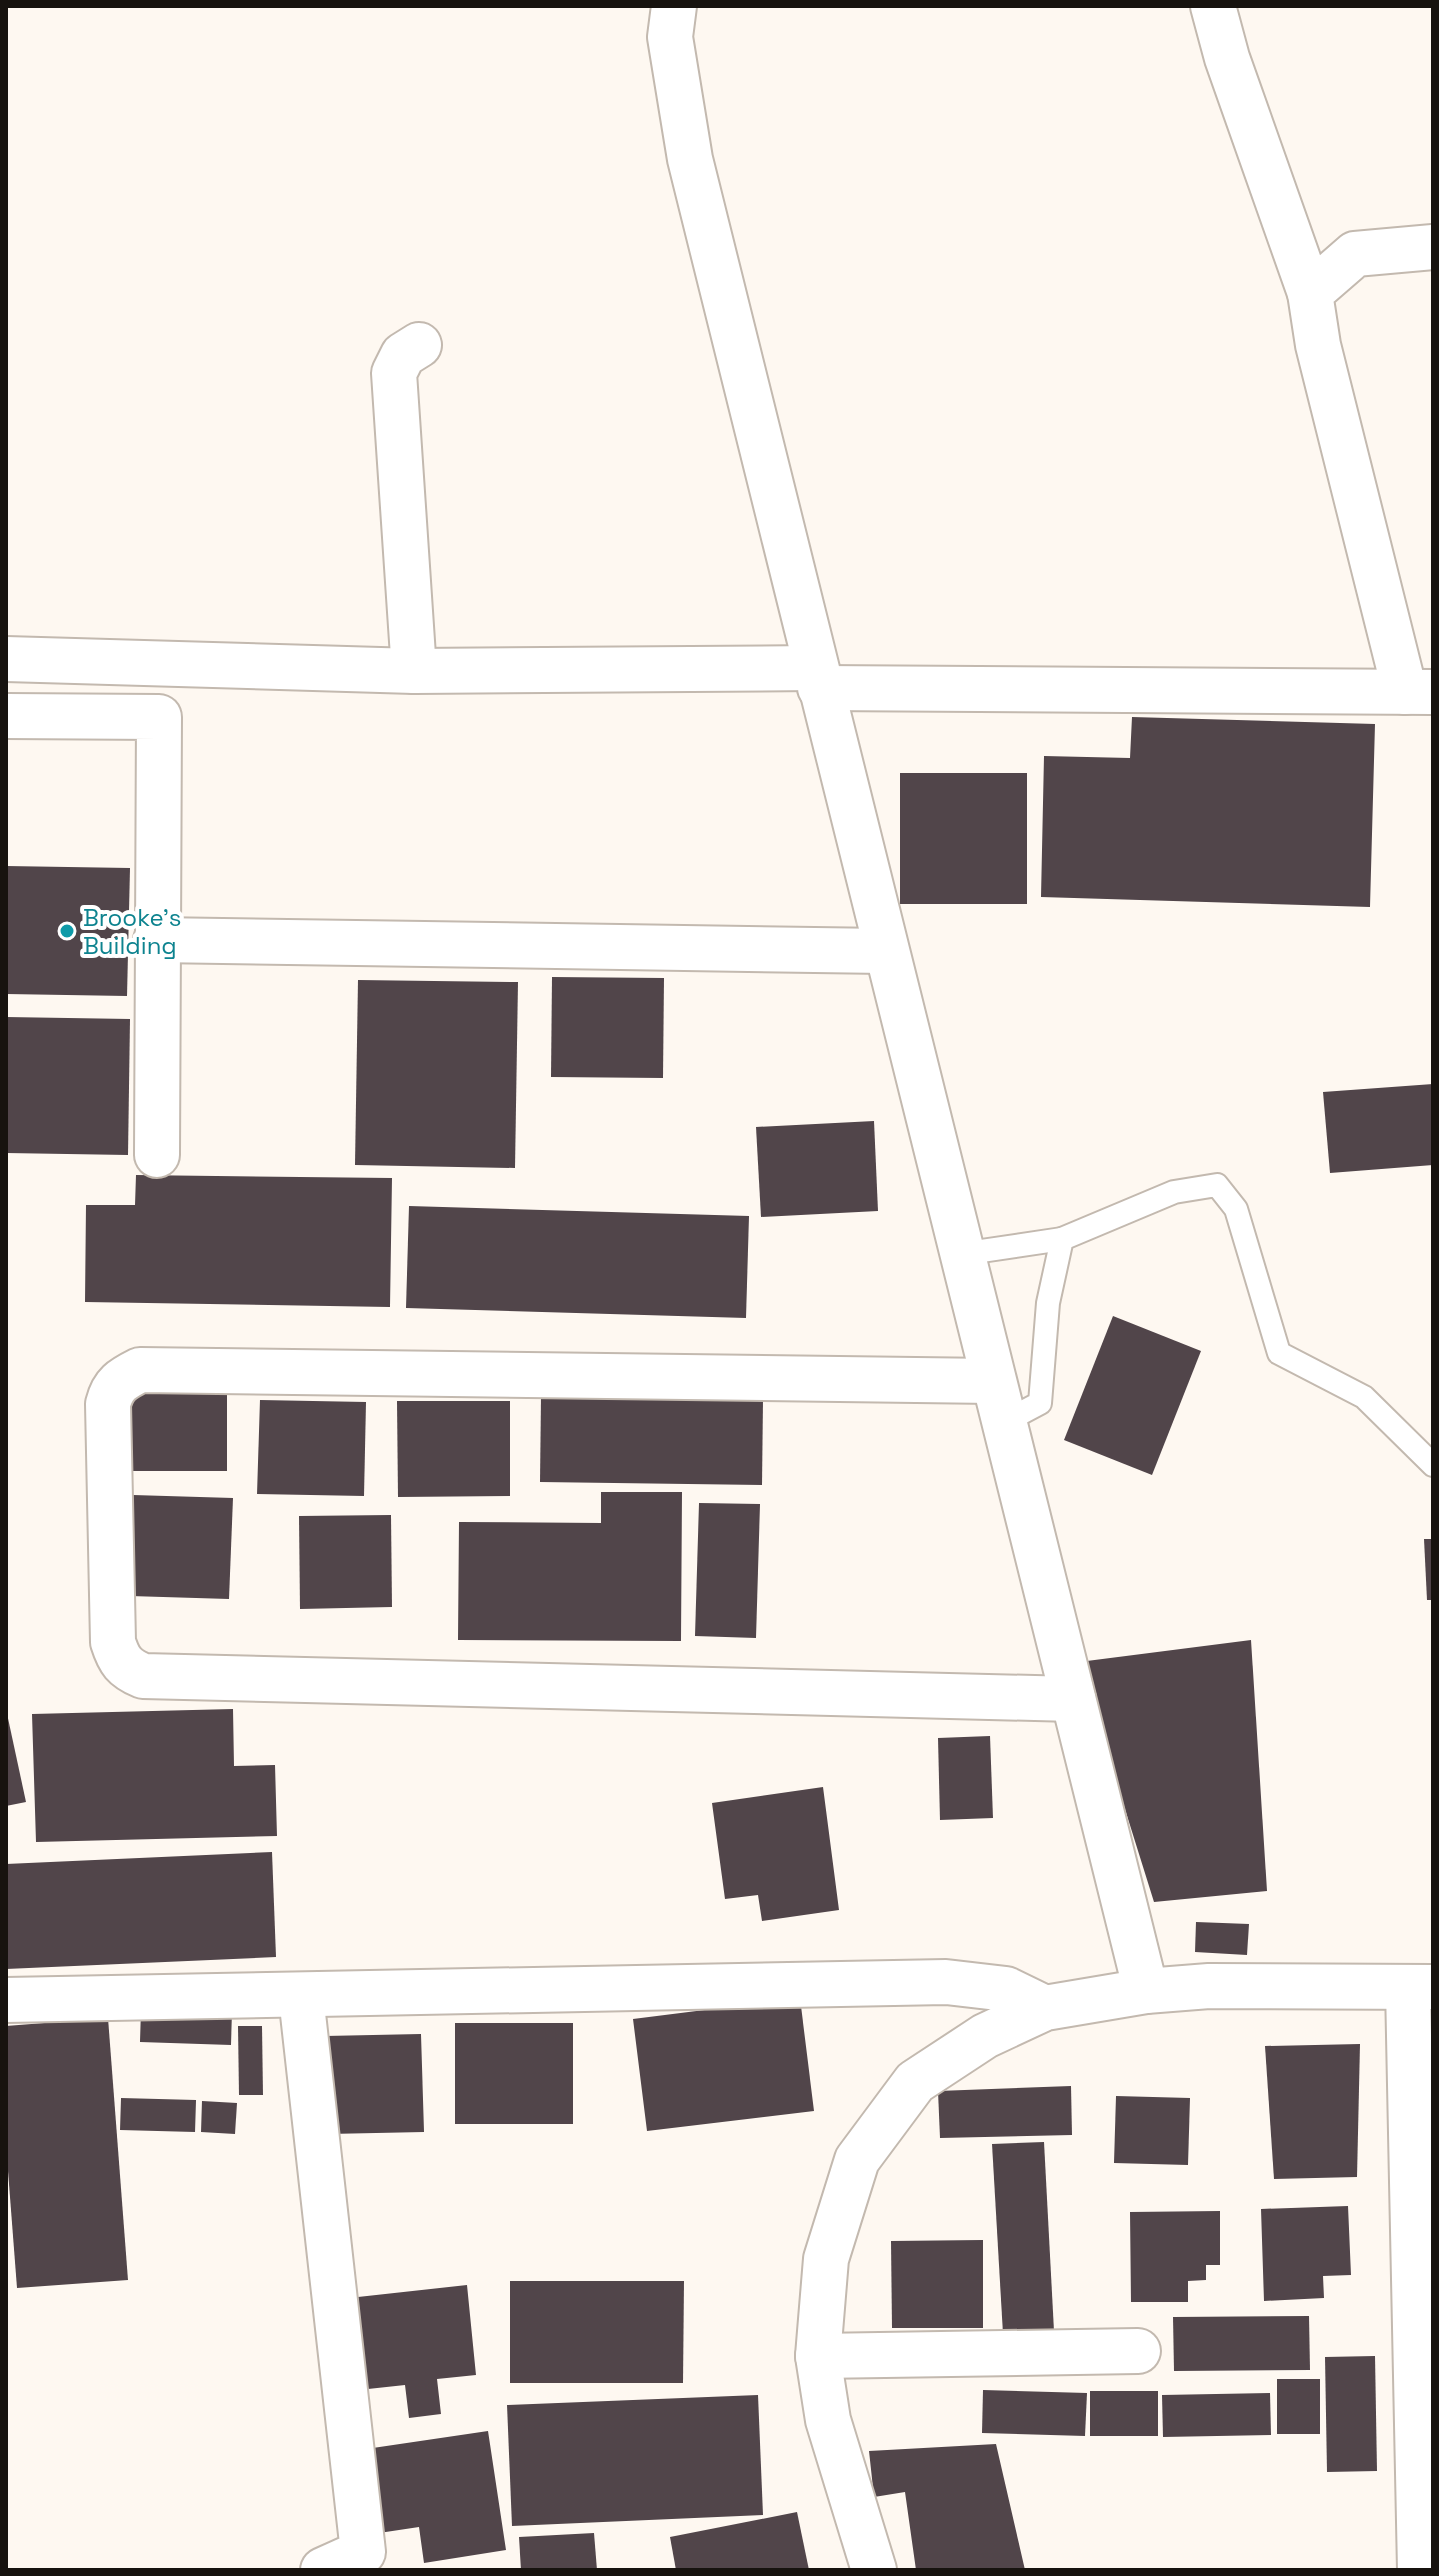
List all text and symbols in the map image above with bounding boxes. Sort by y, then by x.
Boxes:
place label: Brooke's Building [83,902,181,961]
marker: Brooke's Building [58,922,76,940]

